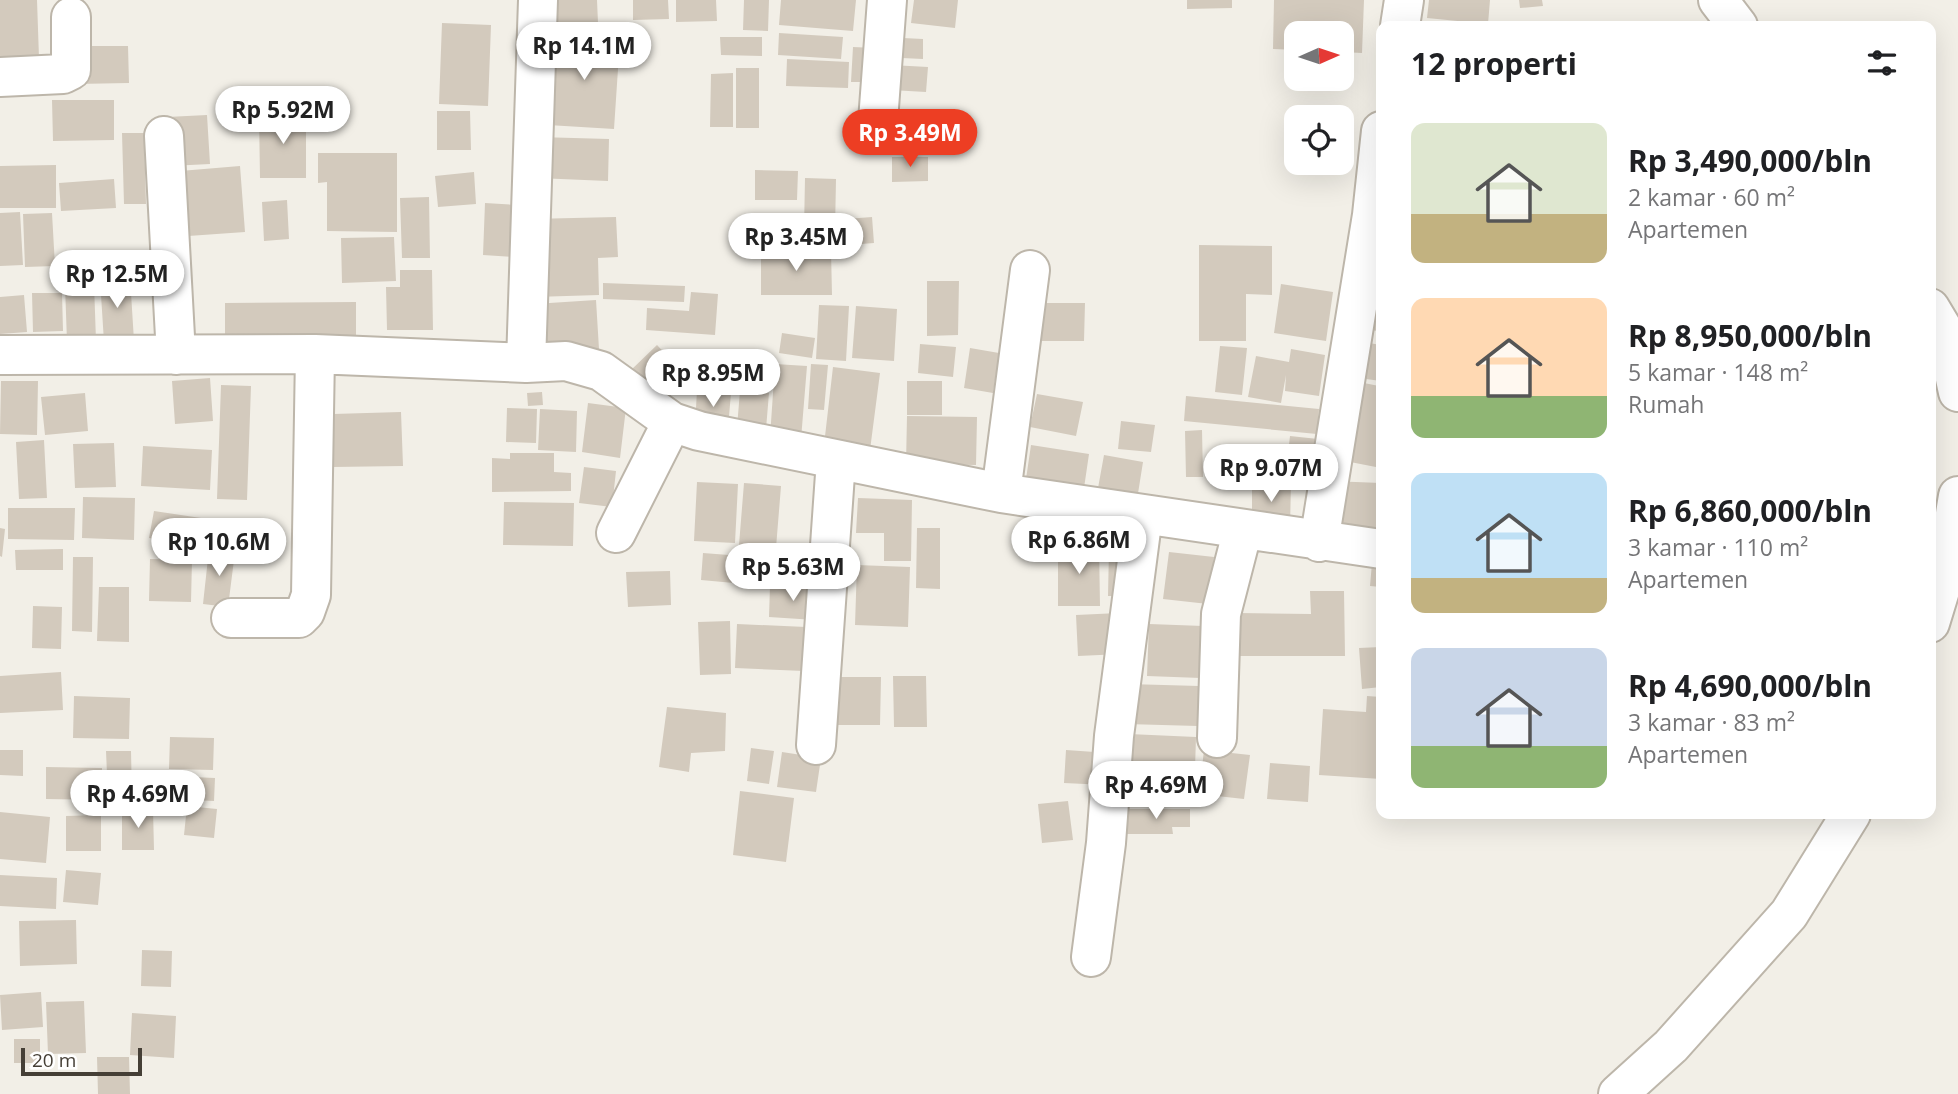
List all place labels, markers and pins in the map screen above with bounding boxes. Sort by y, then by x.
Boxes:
pin: Rp 14.1M [512,22,656,82]
pin: Rp 5.92M [211,86,355,146]
pin: Rp 3.49M [838,110,982,169]
pin: Rp 3.45M [724,214,868,273]
pin: Rp 12.5M [45,250,189,310]
pin: Rp 8.95M [641,350,785,409]
pin: Rp 9.07M [1199,444,1343,504]
pin: Rp 6.86M [1007,516,1151,576]
pin: Rp 10.6M [147,518,291,578]
pin: Rp 5.63M [721,544,865,603]
pin: Rp 4.69M [1084,762,1228,821]
pin: Rp 4.69M [66,770,210,830]

